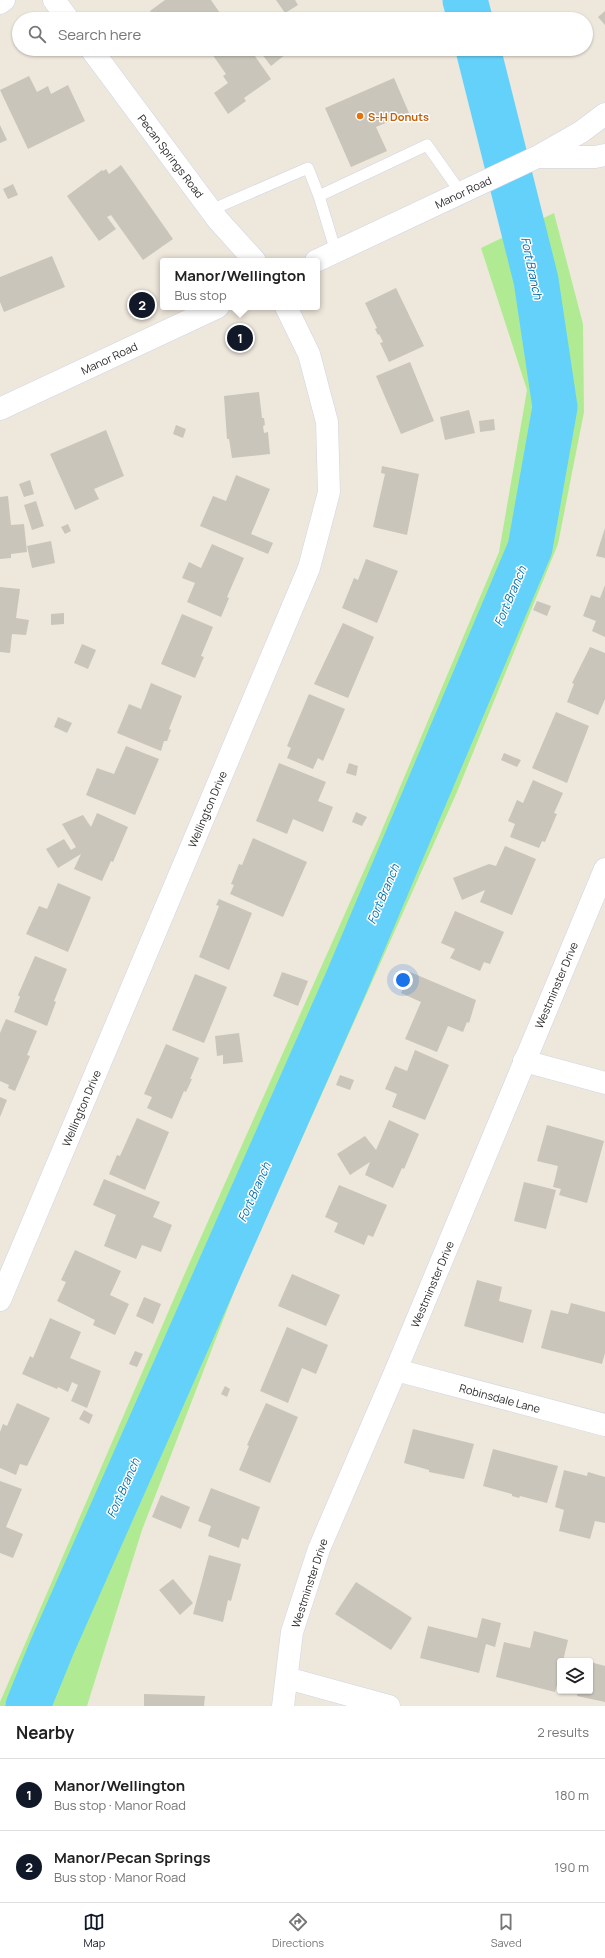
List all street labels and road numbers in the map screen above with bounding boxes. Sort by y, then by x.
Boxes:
street label: Pecan Springs Road [135,111,207,201]
street label: Manor Road [432,172,494,212]
street label: Manor Road [78,338,140,378]
street label: Wellington Drive [184,768,230,850]
street label: Westminster Drive [531,939,581,1031]
street label: Wellington Drive [58,1067,104,1149]
street label: Westminster Drive [407,1238,457,1330]
street label: Robinsdale Lane [458,1380,543,1416]
street label: Westminster Drive [288,1536,331,1630]

